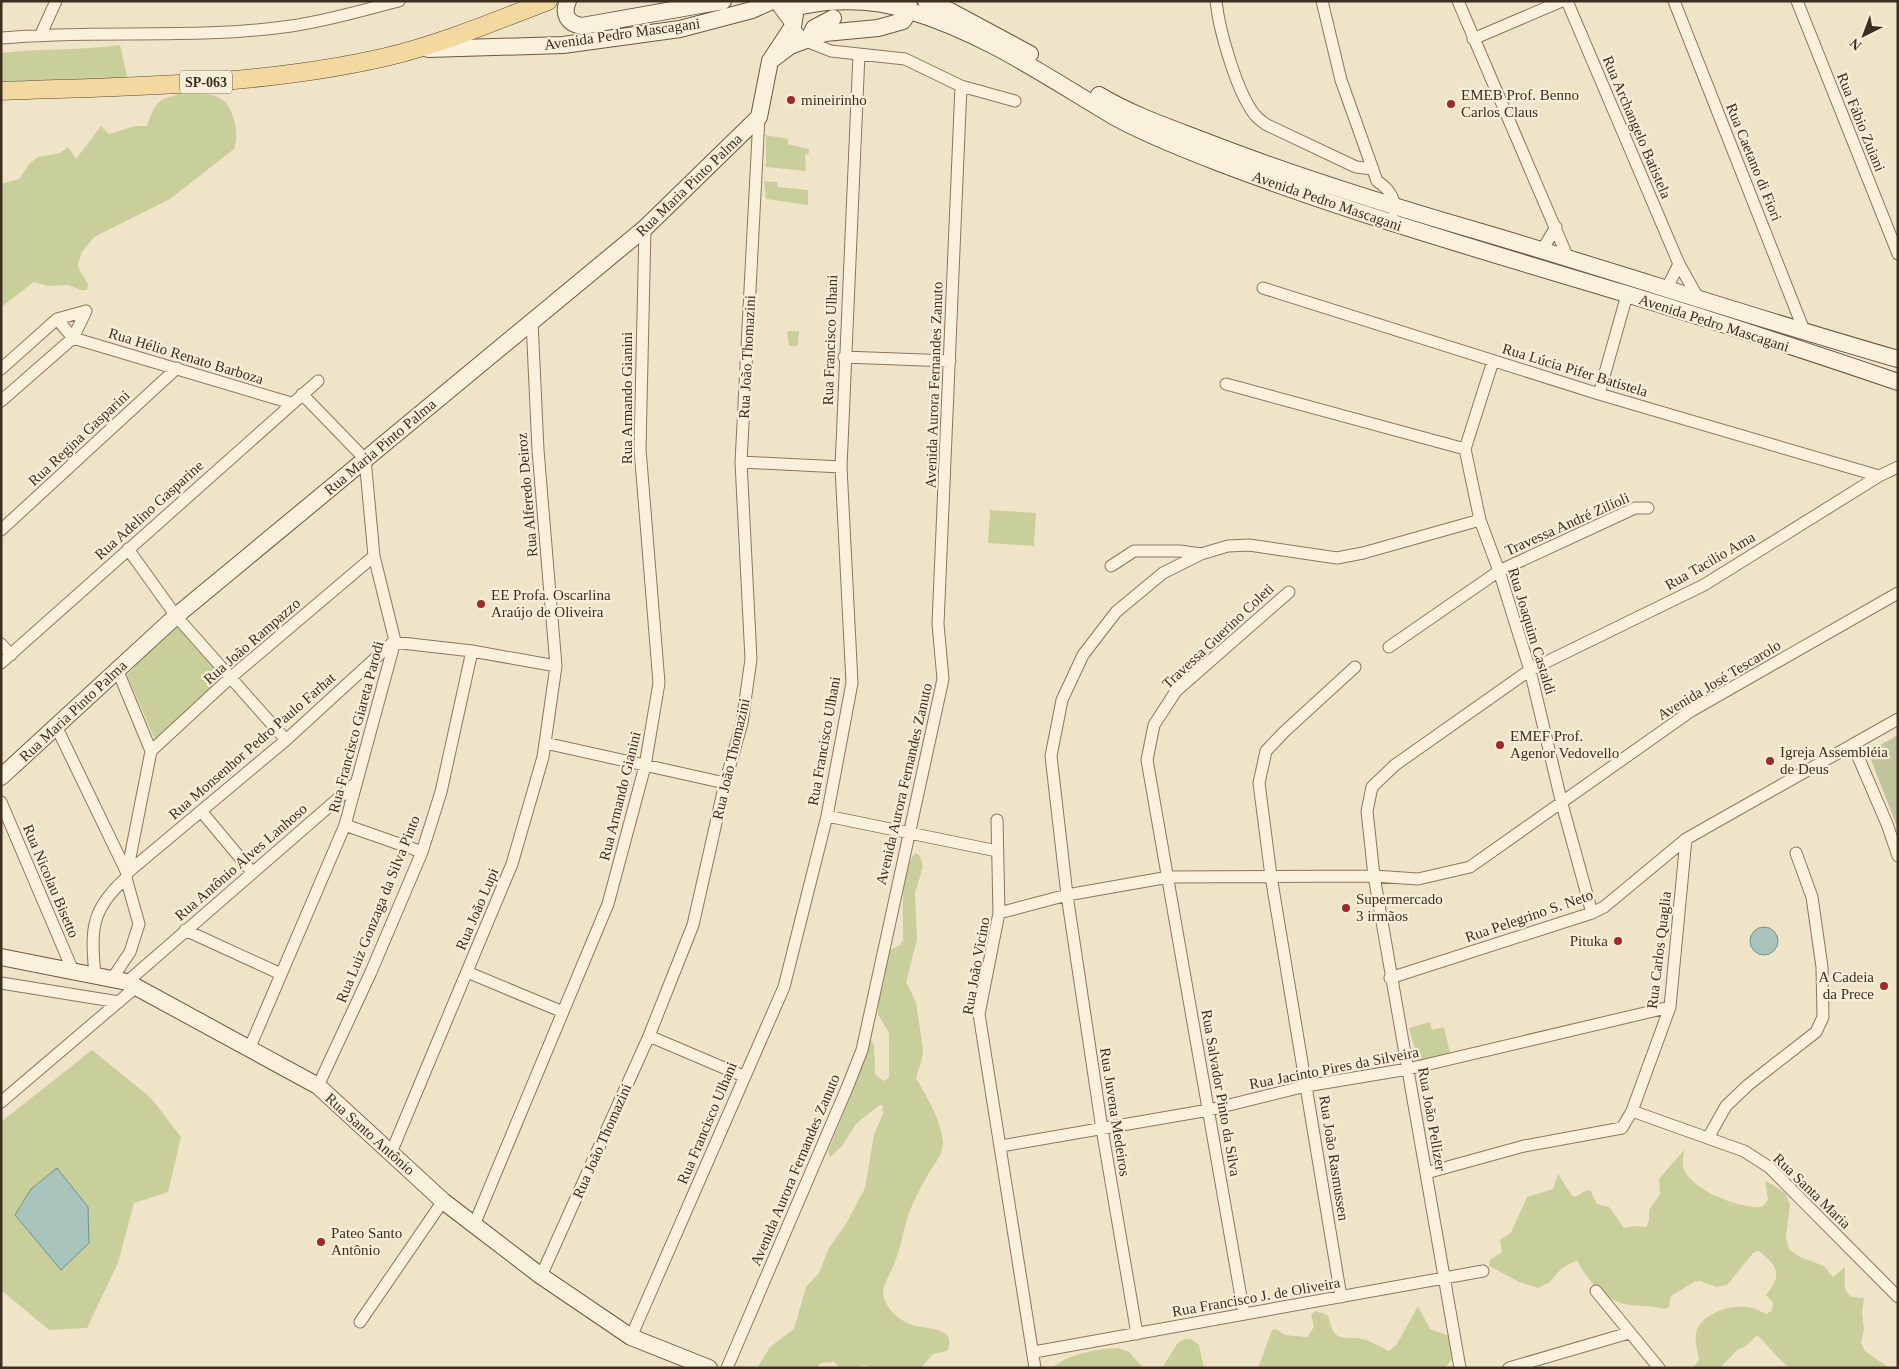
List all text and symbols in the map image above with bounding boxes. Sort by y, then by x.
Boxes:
north arrow [1839,10,1889,60]
street label: Avenida Pedro Mascagani [543,15,701,53]
text: N [1847,35,1864,53]
street label: Rua Archangelo Batistela [1600,53,1674,201]
road number: SP-063 [180,70,232,94]
street label: Rua Fábio Zuiani [1834,70,1888,174]
place label: EMEB Prof. Benno Carlos Claus [1461,87,1579,120]
place label: mineirinho [801,92,867,108]
marker: mineirinho [785,94,797,106]
marker: EMEB Prof. Benno Carlos Claus [1445,98,1457,110]
street label: Rua Caetano di Fiori [1723,101,1785,223]
street label: Rua Maria Pinto Palma [633,130,745,240]
street label: Avenida Pedro Mascagani [1250,168,1404,234]
street label: Rua Francisco Ulhani [820,274,840,406]
street label: Avenida Aurora Fernandes Zanuto [922,281,946,489]
street label: Avenida Pedro Mascagani [1637,291,1791,355]
street label: Rua João Thomazini [736,295,758,419]
street label: Rua Hélio Renato Barboza [107,325,266,387]
street label: Rua Armando Gianini [619,332,635,464]
street label: Rua Lúcia Pifer Batistela [1500,340,1650,400]
street label: Rua Regina Gasparini [25,387,133,489]
street label: Rua Maria Pinto Palma [321,396,439,498]
street label: Rua Alferedo Deiroz [514,432,540,558]
street label: Rua Adelino Gasparine [92,457,207,563]
street label: Travessa André Zilioli [1502,489,1632,559]
street label: Rua Tacilio Ama [1662,529,1758,593]
street label: Rua Joaquim Castaldi [1505,566,1559,696]
street label: Travessa Guerino Coleti [1159,580,1277,692]
place label: EE Profa. Oscarlina Araújo de Oliveira [491,587,611,620]
street label: Rua João Rampazzo [201,595,303,687]
marker: EE Profa. Oscarlina Araújo de Oliveira [475,598,487,610]
street label: Avenida José Tescarolo [1655,637,1783,723]
street label: Rua Francisco Giareta Parodi [325,639,387,815]
street label: Rua Maria Pinto Palma [16,657,130,765]
street label: Rua Monsenhor Pedro Paulo Farhat [166,669,339,823]
street label: Rua Francisco Ulhani [805,675,843,807]
street label: Avenida Aurora Fernandes Zanuto [873,681,935,887]
street label: Rua João Thomazini [709,697,753,821]
place label: EMEF Prof. Agenor Vedovello [1510,728,1619,761]
street label: Rua Armando Gianini [596,730,644,862]
marker: EMEF Prof. Agenor Vedovello [1494,739,1506,751]
place label: Igreja Assembléia de Deus [1780,744,1888,777]
marker: Igreja Assembléia de Deus [1764,755,1776,767]
street label: Rua Antônio Alves Lanhoso [172,800,310,924]
street label: Rua Luiz Gonzaga da Silva Pinto [333,813,423,1005]
street label: Rua Nicolau Bisetto [20,822,82,940]
street label: Rua João Lupi [453,866,501,952]
street label: Rua Pelegrino S. Neto [1463,887,1595,945]
street label: Rua Carlos Quaglia [1644,890,1674,1010]
place label: Supermercado 3 irmãos [1356,891,1443,924]
marker: Supermercado 3 irmãos [1340,902,1352,914]
street label: Rua João Vicino [960,916,992,1016]
place label: Pituka [1570,933,1608,949]
marker: Pituka [1612,935,1624,947]
place label: A Cadeia da Prece [1819,969,1874,1002]
marker: A Cadeia da Prece [1878,980,1890,992]
street label: Rua Salvador Pinto da Silva [1198,1008,1244,1178]
street label: Rua Jacinto Pires da Silveira [1248,1044,1421,1092]
street label: Rua Juvena Medeiros [1097,1047,1133,1178]
street label: Rua Francisco Ulhani [674,1060,740,1186]
street label: Rua João Pellizer [1415,1066,1449,1172]
street label: Avenida Aurora Fernandes Zanuto [747,1072,843,1268]
street label: Rua João Thomazini [569,1081,635,1201]
street label: Rua Santo Antônio [322,1090,418,1178]
street label: Rua João Rasmussen [1316,1094,1352,1222]
street label: Rua Santa Maria [1770,1150,1854,1232]
place label: Pateo Santo Antônio [331,1225,402,1258]
marker: Pateo Santo Antônio [315,1236,327,1248]
street label: Rua Francisco J. de Oliveira [1171,1274,1342,1320]

